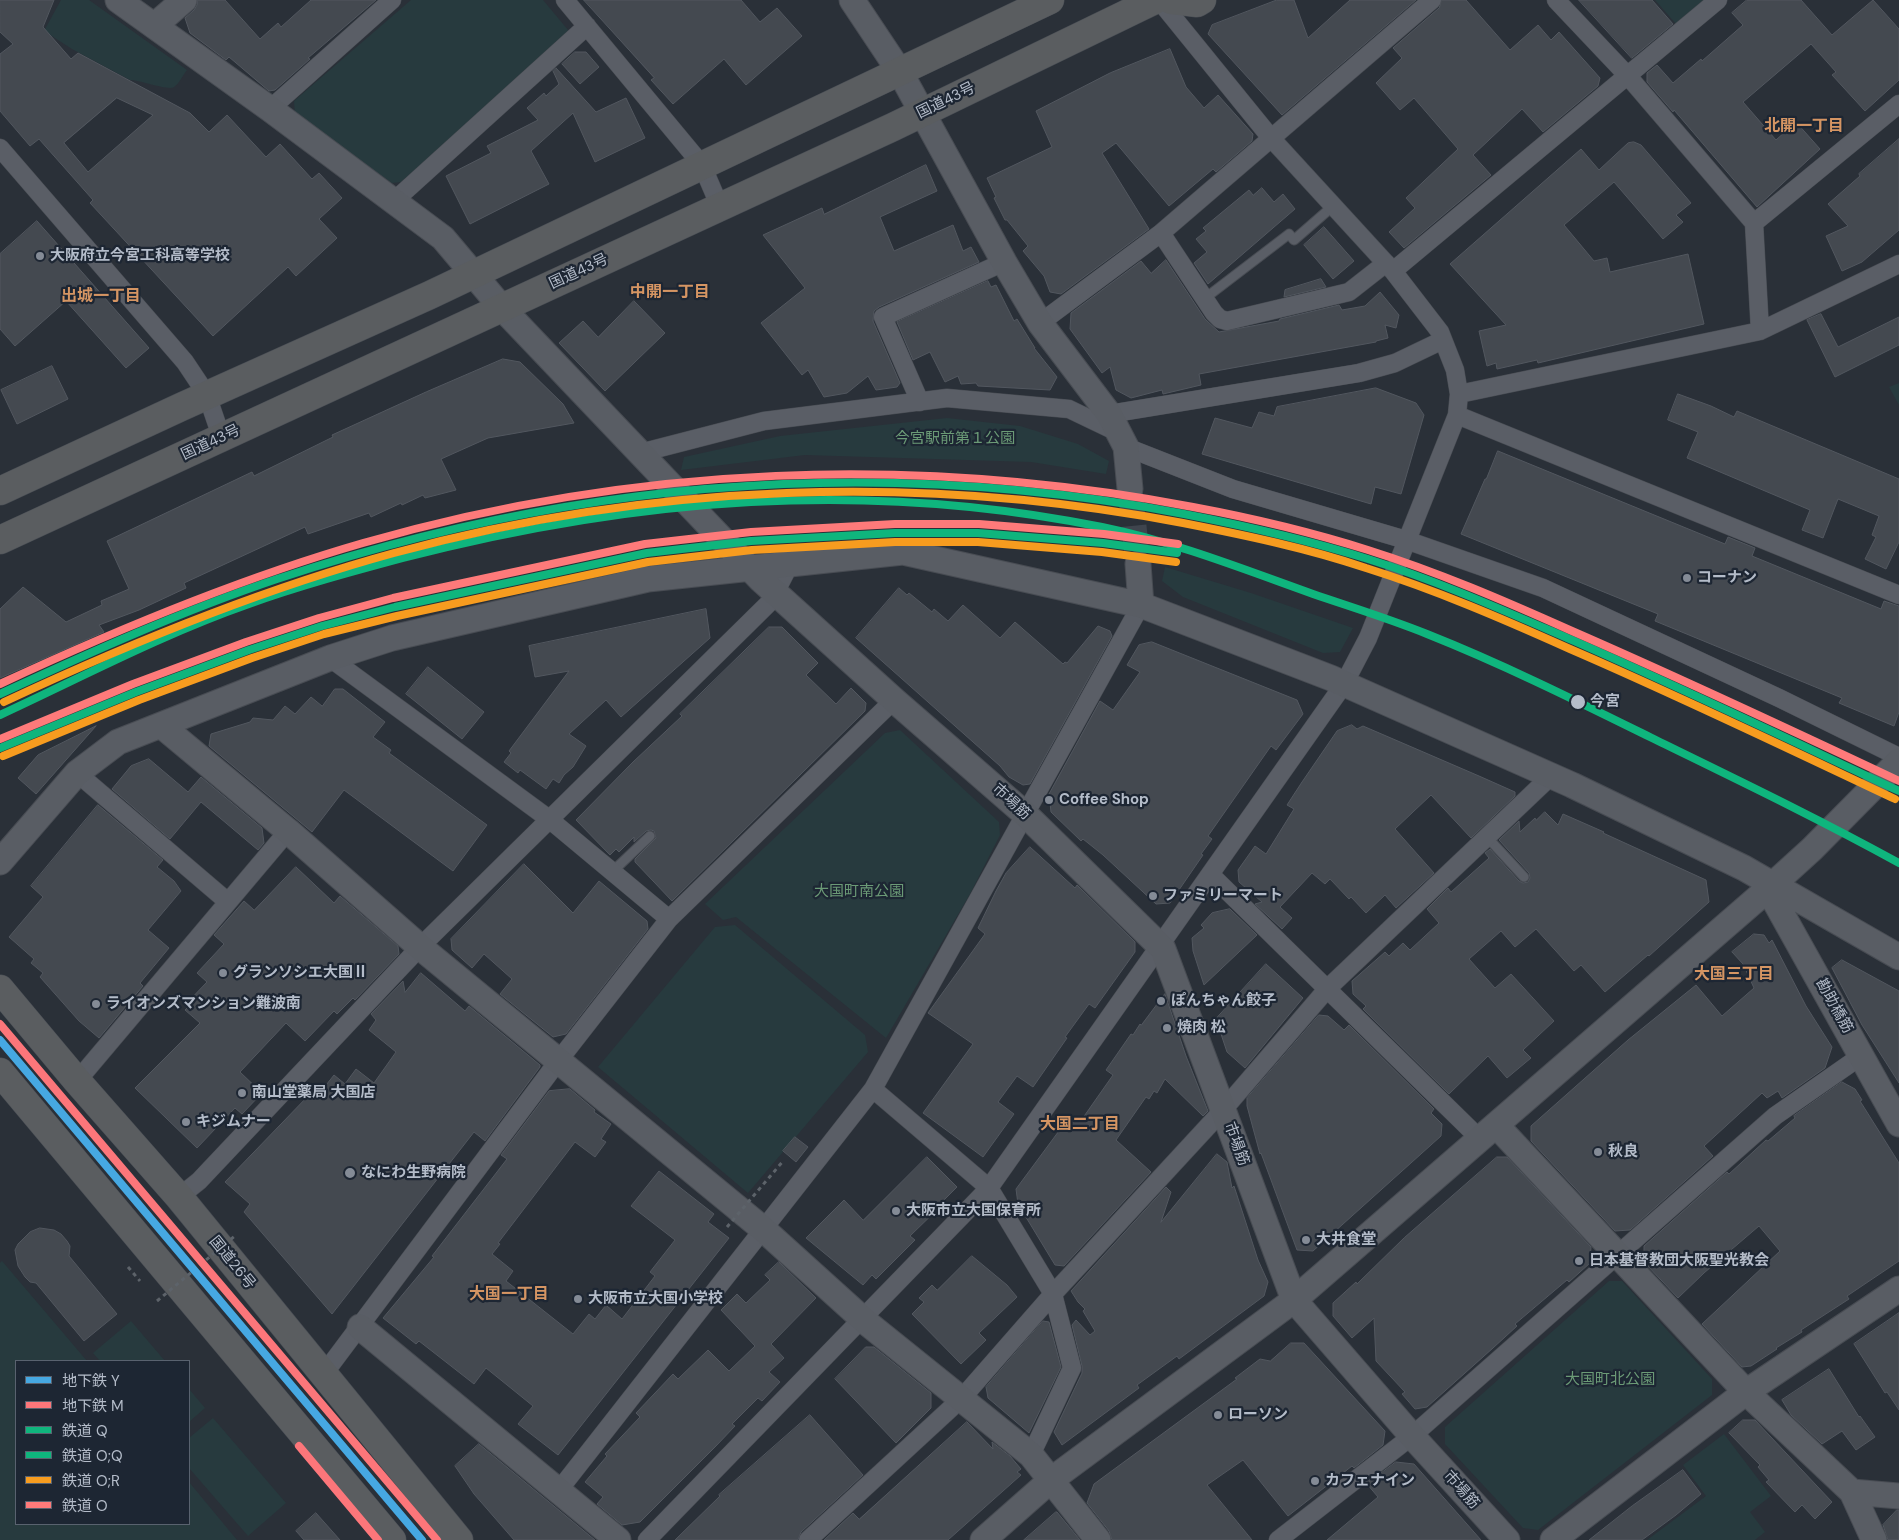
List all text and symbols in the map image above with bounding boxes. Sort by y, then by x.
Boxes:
street label: 国道43号 [914,79,978,123]
district label: 北開一丁目 [1764,117,1844,137]
place label: 大阪府立今宮工科高等学校 [50,247,230,265]
marker: 大阪府立今宮工科高等学校 [34,250,46,262]
street label: 国道43号 [547,251,611,293]
district label: 中開一丁目 [630,283,710,303]
district label: 出城一丁目 [61,287,141,307]
street label: 国道43号 [179,422,243,464]
park label: 今宮駅前第１公園 [895,430,1015,448]
place label: コーナン [1697,569,1757,587]
marker: コーナン [1681,572,1693,584]
marker: 今宮 [1569,693,1587,711]
place label: 今宮 [1590,693,1620,711]
street label: 市場筋 [988,780,1034,824]
place label: Coffee Shop [1059,791,1149,809]
marker: Coffee Shop [1043,794,1055,806]
park label: 大国町南公園 [814,883,904,901]
place label: ファミリーマート [1163,887,1283,905]
marker: ファミリーマート [1147,890,1159,902]
place label: グランソシエ大国Ⅱ [233,964,368,982]
district label: 大国三丁目 [1694,965,1774,985]
marker: グランソシエ大国Ⅱ [217,967,229,979]
street label: 勘助橋筋 [1812,975,1856,1037]
place label: ぽんちゃん餃子 [1171,992,1276,1010]
place label: ライオンズマンション難波南 [106,995,301,1013]
marker: ぽんちゃん餃子 [1155,995,1167,1007]
marker: ライオンズマンション難波南 [90,998,102,1010]
place label: 焼肉 松 [1177,1019,1226,1037]
marker: 焼肉 松 [1161,1022,1173,1034]
place label: 南山堂薬局 大国店 [252,1084,376,1102]
marker: 南山堂薬局 大国店 [236,1087,248,1099]
place label: キジムナー [196,1113,271,1131]
district label: 大国二丁目 [1040,1115,1120,1135]
marker: キジムナー [180,1116,192,1128]
street label: 市場筋 [1220,1120,1252,1168]
place label: 秋良 [1608,1143,1638,1161]
marker: 秋良 [1592,1146,1604,1158]
place label: なにわ生野病院 [361,1164,466,1182]
marker: なにわ生野病院 [343,1166,357,1180]
place label: 大阪市立大国保育所 [906,1202,1041,1220]
marker: 大阪市立大国保育所 [890,1205,902,1217]
place label: 大井食堂 [1316,1231,1376,1249]
street label: 国道26号 [205,1233,259,1293]
marker: 大井食堂 [1300,1234,1312,1246]
place label: 日本基督教団大阪聖光教会 [1589,1252,1769,1270]
marker: 日本基督教団大阪聖光教会 [1573,1255,1585,1267]
district label: 大国一丁目 [469,1285,549,1305]
place label: 大阪市立大国小学校 [588,1290,723,1308]
marker: 大阪市立大国小学校 [572,1293,584,1305]
legend [15,1360,190,1525]
text: 地下鉄 Y [62,1371,120,1391]
park label: 大国町北公園 [1565,1371,1655,1389]
text: 地下鉄 M [62,1396,124,1416]
place label: ローソン [1228,1406,1288,1424]
marker: ローソン [1212,1409,1224,1421]
text: 鉄道 Q [62,1421,108,1441]
text: 鉄道 O;Q [62,1446,123,1466]
street label: 市場筋 [1439,1467,1483,1513]
text: 鉄道 O;R [62,1471,120,1491]
place label: カフェナイン [1325,1472,1415,1490]
marker: カフェナイン [1309,1475,1321,1487]
text: 鉄道 O [62,1496,108,1516]

